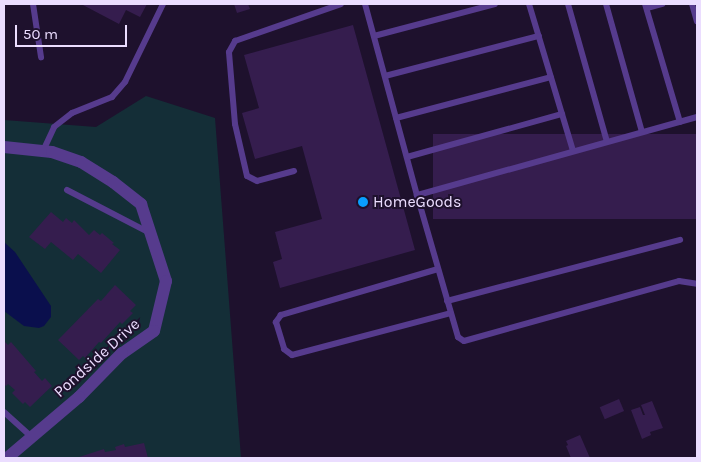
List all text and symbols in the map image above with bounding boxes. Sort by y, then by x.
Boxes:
scale bar [18,15,130,47]
text: 50 m [23,25,58,43]
place label: HomeGoods [373,192,461,212]
marker: HomeGoods [357,196,369,208]
street label: Pondside Drive [50,314,144,402]

